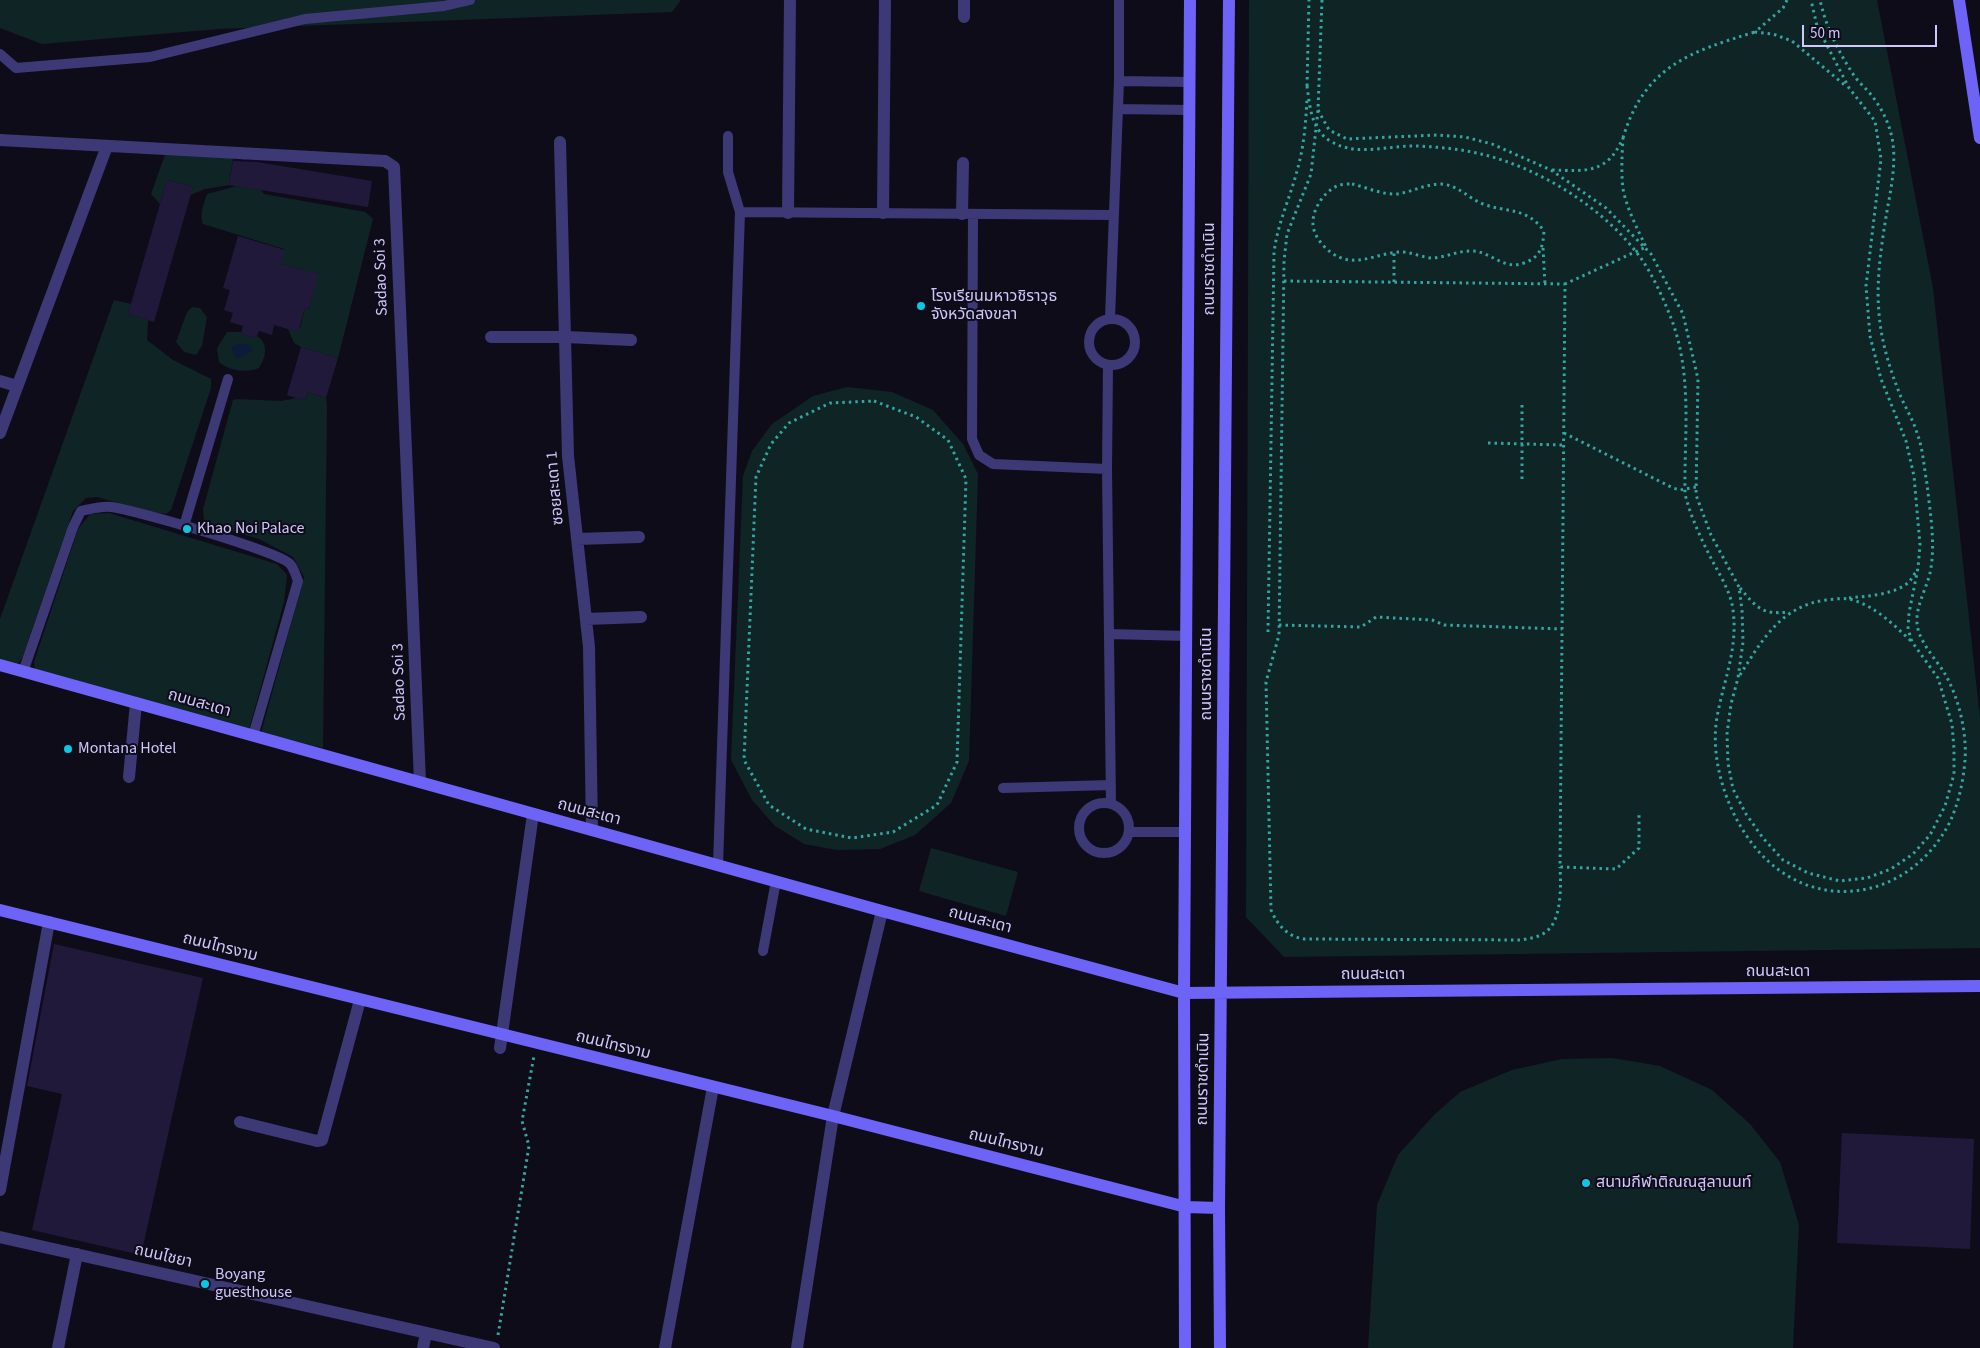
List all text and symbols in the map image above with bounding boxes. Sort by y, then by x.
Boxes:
scale bar [1805,15,1940,47]
text: 50 m [1810,23,1840,44]
street label: ถนนราชดำเนิน [1200,223,1220,315]
street label: Sadao Soi 3 [371,238,393,316]
place label: โรงเรียนมหาวชิราวุธ จังหวัดสงขลา [931,287,1057,325]
marker: โรงเรียนมหาวชิราวุธ จังหวัดสงขลา [915,300,927,312]
street label: ซอยสะเดา 1 [543,450,569,526]
place label: Khao Noi Palace [197,519,305,539]
marker: Khao Noi Palace [181,523,193,535]
street label: ถนนราชดำเนิน [1197,628,1217,720]
street label: Sadao Soi 3 [389,643,411,721]
street label: ถนนสะเดา [165,686,233,722]
place label: Montana Hotel [78,739,176,759]
marker: Montana Hotel [62,743,74,755]
street label: ถนนสะเดา [555,795,623,831]
street label: ถนนสะเดา [946,903,1014,939]
street label: ถนนไทรงาม [181,929,259,967]
street label: ถนนสะเดา [1746,962,1810,982]
street label: ถนนสะเดา [1341,965,1405,985]
street label: ถนนไทรงาม [574,1027,652,1065]
street label: ถนนราชดำเนิน [1194,1032,1214,1126]
street label: ถนนไทรงาม [967,1125,1045,1163]
place label: สนามกีฬาติณณสูลานนท์ [1596,1173,1751,1193]
marker: สนามกีฬาติณณสูลานนท์ [1580,1177,1592,1189]
street label: ถนนไชยา [132,1241,194,1273]
place label: Boyang guesthouse [215,1265,292,1303]
marker: Boyang guesthouse [199,1278,211,1290]

